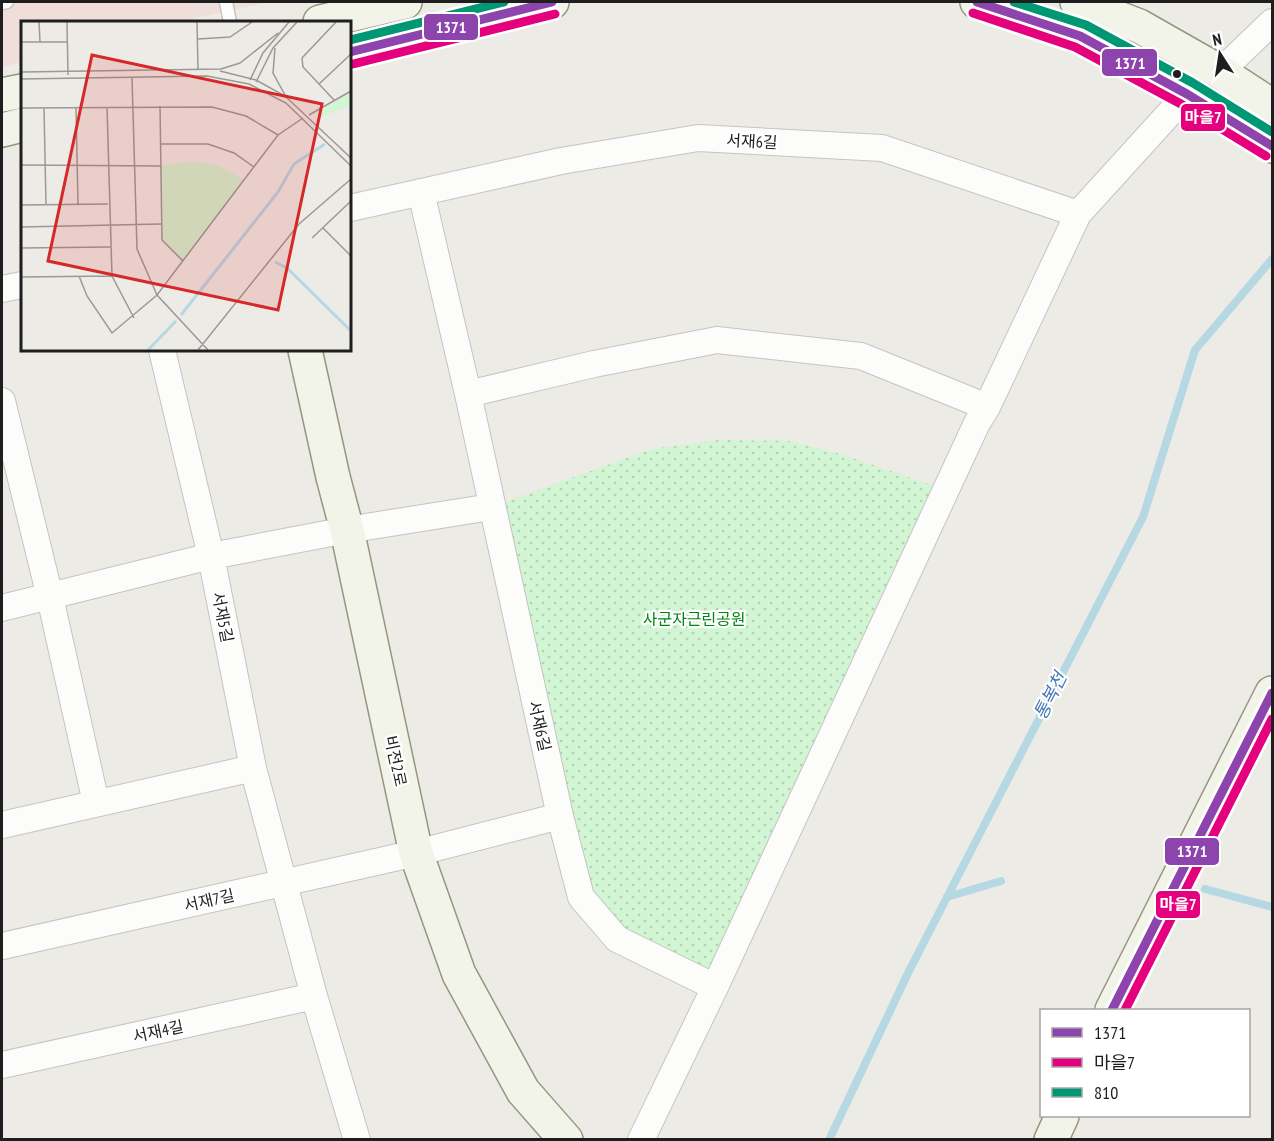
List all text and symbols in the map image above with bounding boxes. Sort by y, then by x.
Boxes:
line badge: 1371 [423,13,479,41]
text: 1371 [436,17,466,37]
inset map [21,21,351,351]
north arrow [1190,24,1250,84]
text: N [1211,29,1223,50]
line badge: 1371 [1101,48,1158,77]
text: 1371 [1115,53,1145,73]
unlabelled marker [1171,68,1183,80]
line badge: 마을7 [1180,103,1226,132]
text: 마을7 [1184,107,1222,127]
street label: 서재6길 [726,130,778,152]
street label: 서재5길 [208,590,238,644]
park label: 사군자근린공원 [642,609,746,629]
water label: 통복천 [1028,666,1073,723]
street label: 서재6길 [524,699,556,753]
street label: 비전2로 [381,734,411,788]
line badge: 1371 [1164,837,1220,866]
text: 1371 [1177,841,1207,861]
street label: 서재7길 [182,884,236,916]
line badge: 마을7 [1155,890,1201,919]
text: 마을7 [1159,894,1197,914]
legend [1040,1009,1250,1117]
street label: 서재4길 [131,1016,185,1046]
text: 1371 [1094,1021,1126,1044]
text: 마을7 [1094,1051,1135,1074]
text: 810 [1094,1081,1118,1104]

